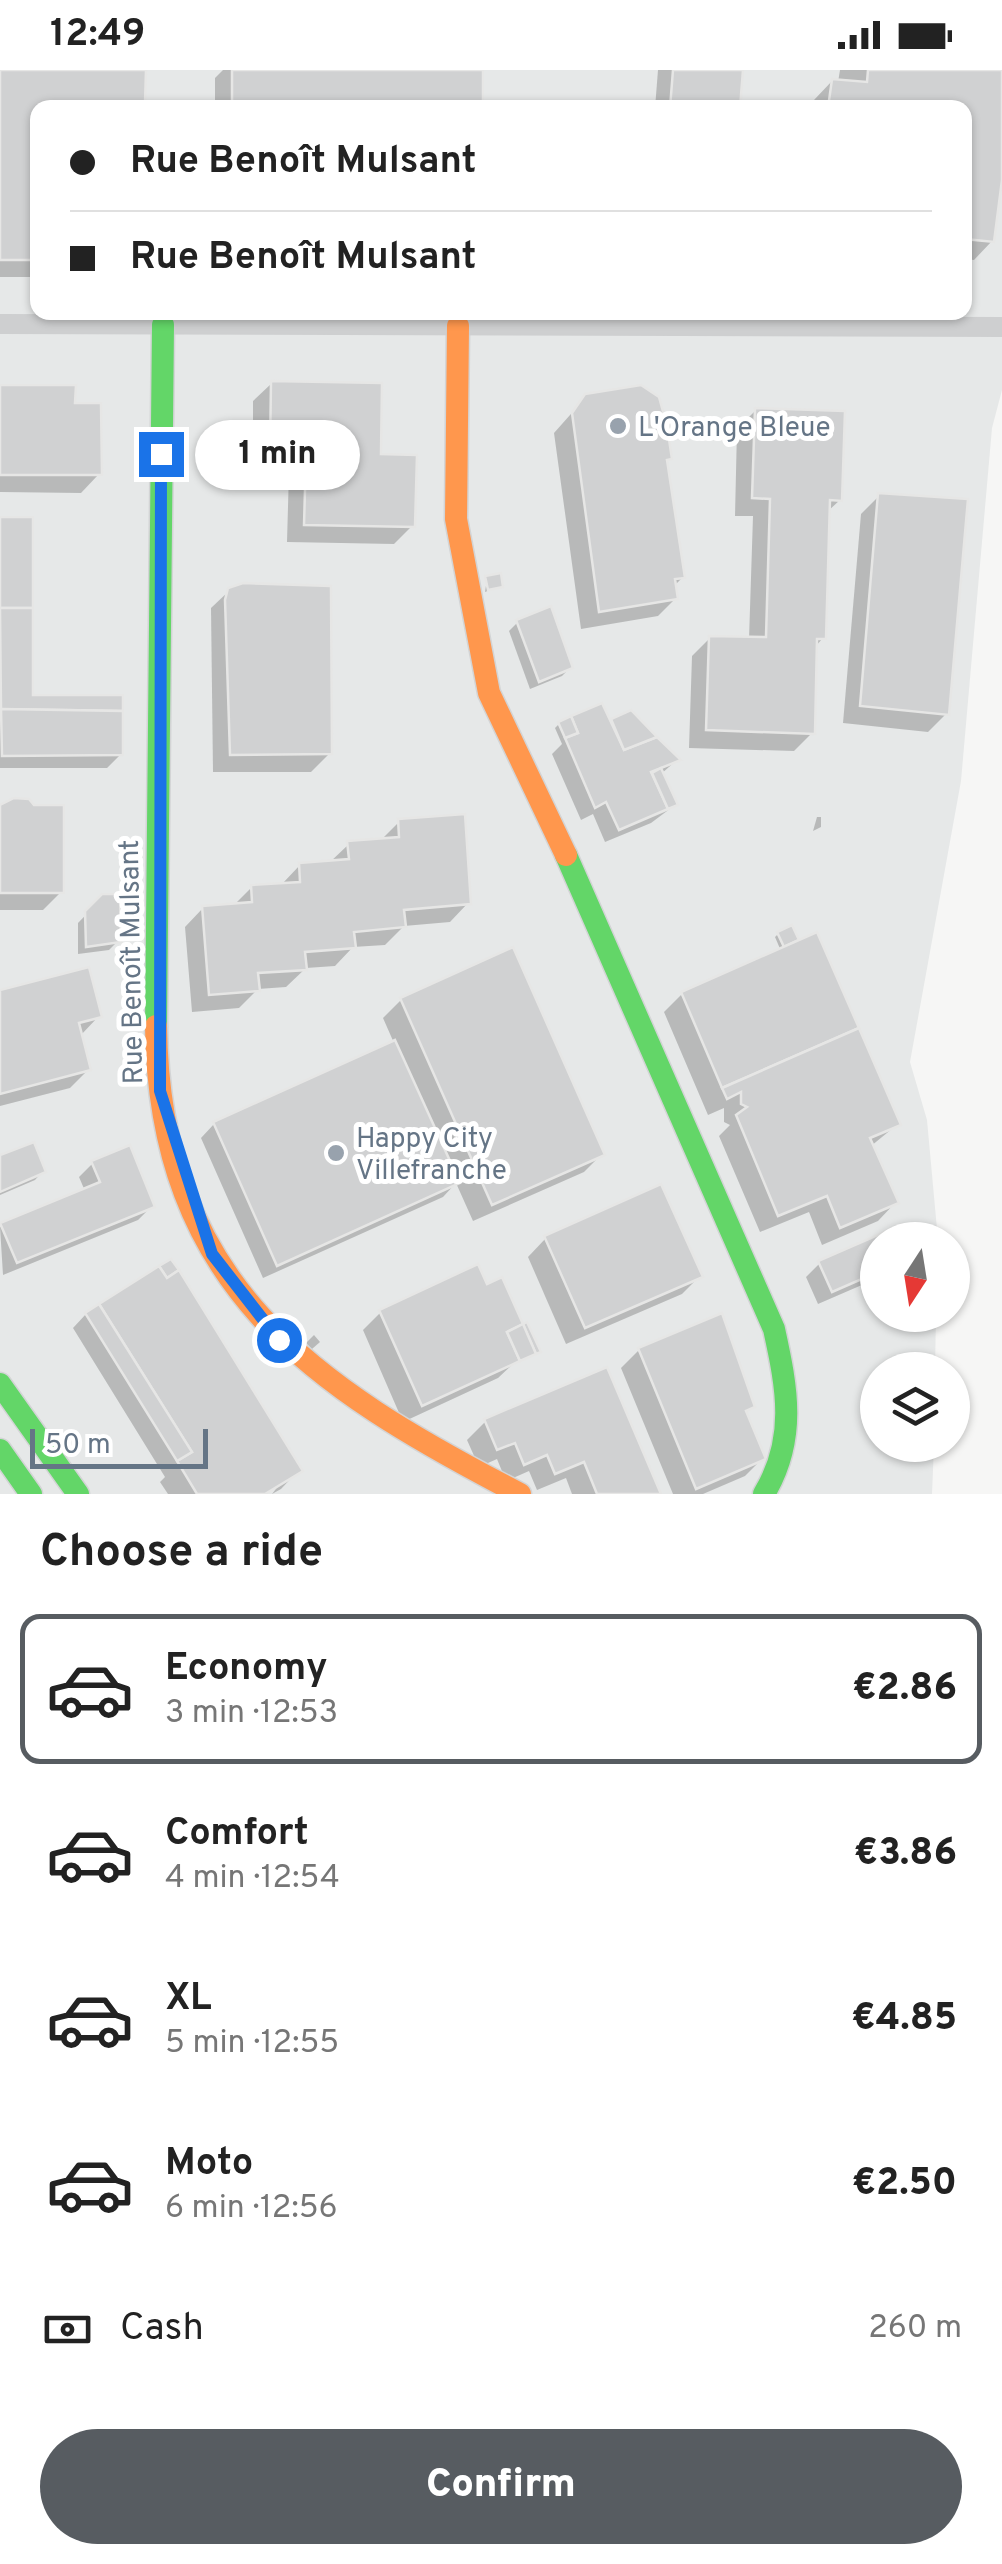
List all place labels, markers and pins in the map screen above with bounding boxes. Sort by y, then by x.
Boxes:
place label: L'Orange Bleue [638,411,831,447]
marker: L'Orange Bleue [607,415,629,437]
place label: Happy City Villefranche [356,1122,507,1190]
marker: Happy City Villefranche [325,1142,347,1164]

